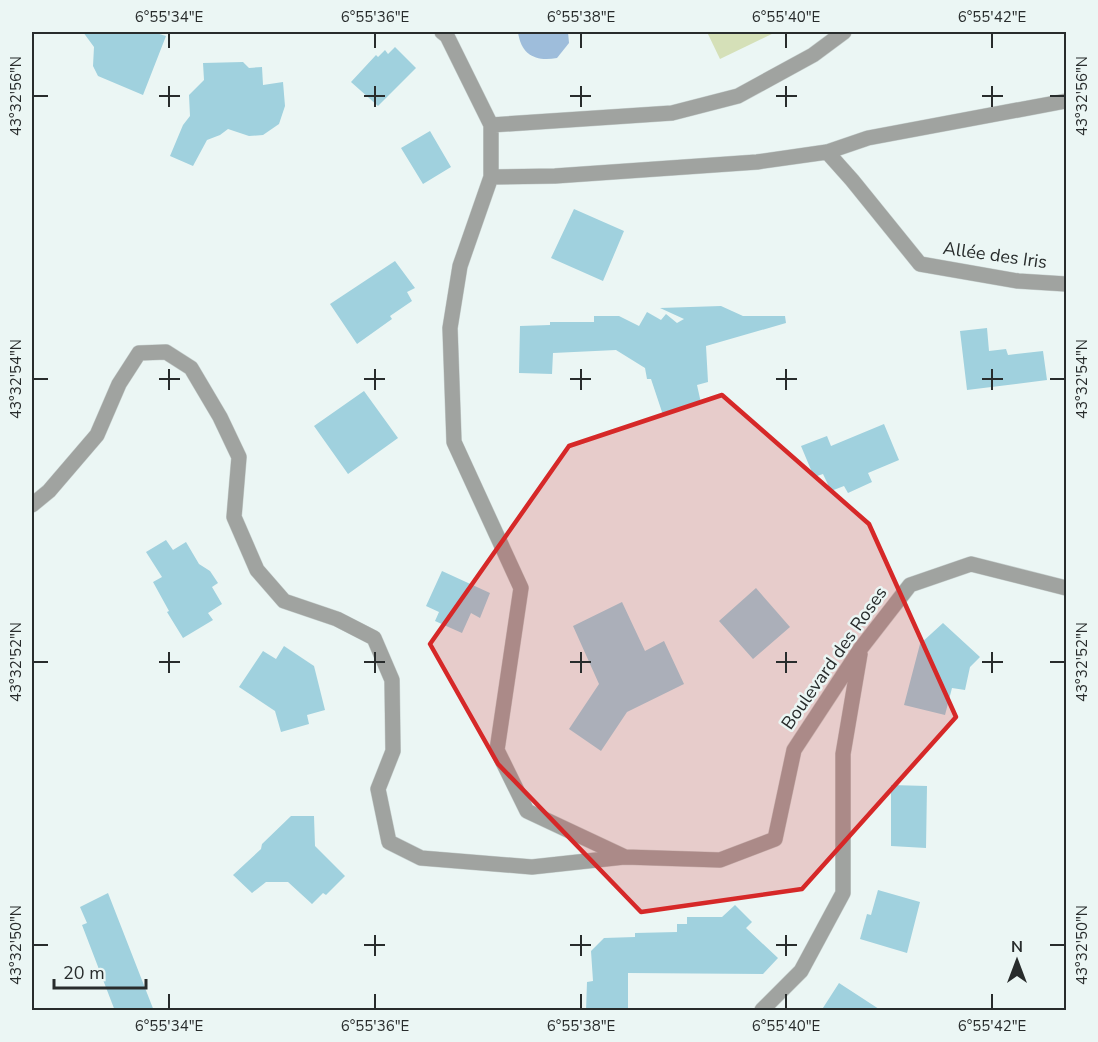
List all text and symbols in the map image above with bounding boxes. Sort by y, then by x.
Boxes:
text: 6°55'34"E [135,7,203,27]
text: 6°55'36"E [341,7,409,27]
text: 6°55'38"E [547,7,615,27]
text: 6°55'40"E [752,7,820,27]
text: 6°55'42"E [958,7,1026,27]
text: 43°32'56"N [6,56,26,136]
text: 43°32'56"N [1072,56,1092,136]
street label: Allée des Iris [941,236,1049,274]
text: 43°32'54"N [6,339,26,419]
text: 43°32'54"N [1072,339,1092,419]
street label: Boulevard des Roses [776,582,892,734]
text: 43°32'52"N [6,622,26,702]
text: 43°32'52"N [1072,622,1092,702]
text: 43°32'50"N [6,905,26,985]
text: 43°32'50"N [1072,905,1092,985]
north arrow [987,931,1047,991]
text: N [1011,936,1023,958]
scale bar [54,952,146,990]
text: 20 m [63,961,105,985]
text: 6°55'34"E [135,1016,203,1036]
text: 6°55'36"E [341,1016,409,1036]
text: 6°55'38"E [547,1016,615,1036]
text: 6°55'40"E [752,1016,820,1036]
text: 6°55'42"E [958,1016,1026,1036]

